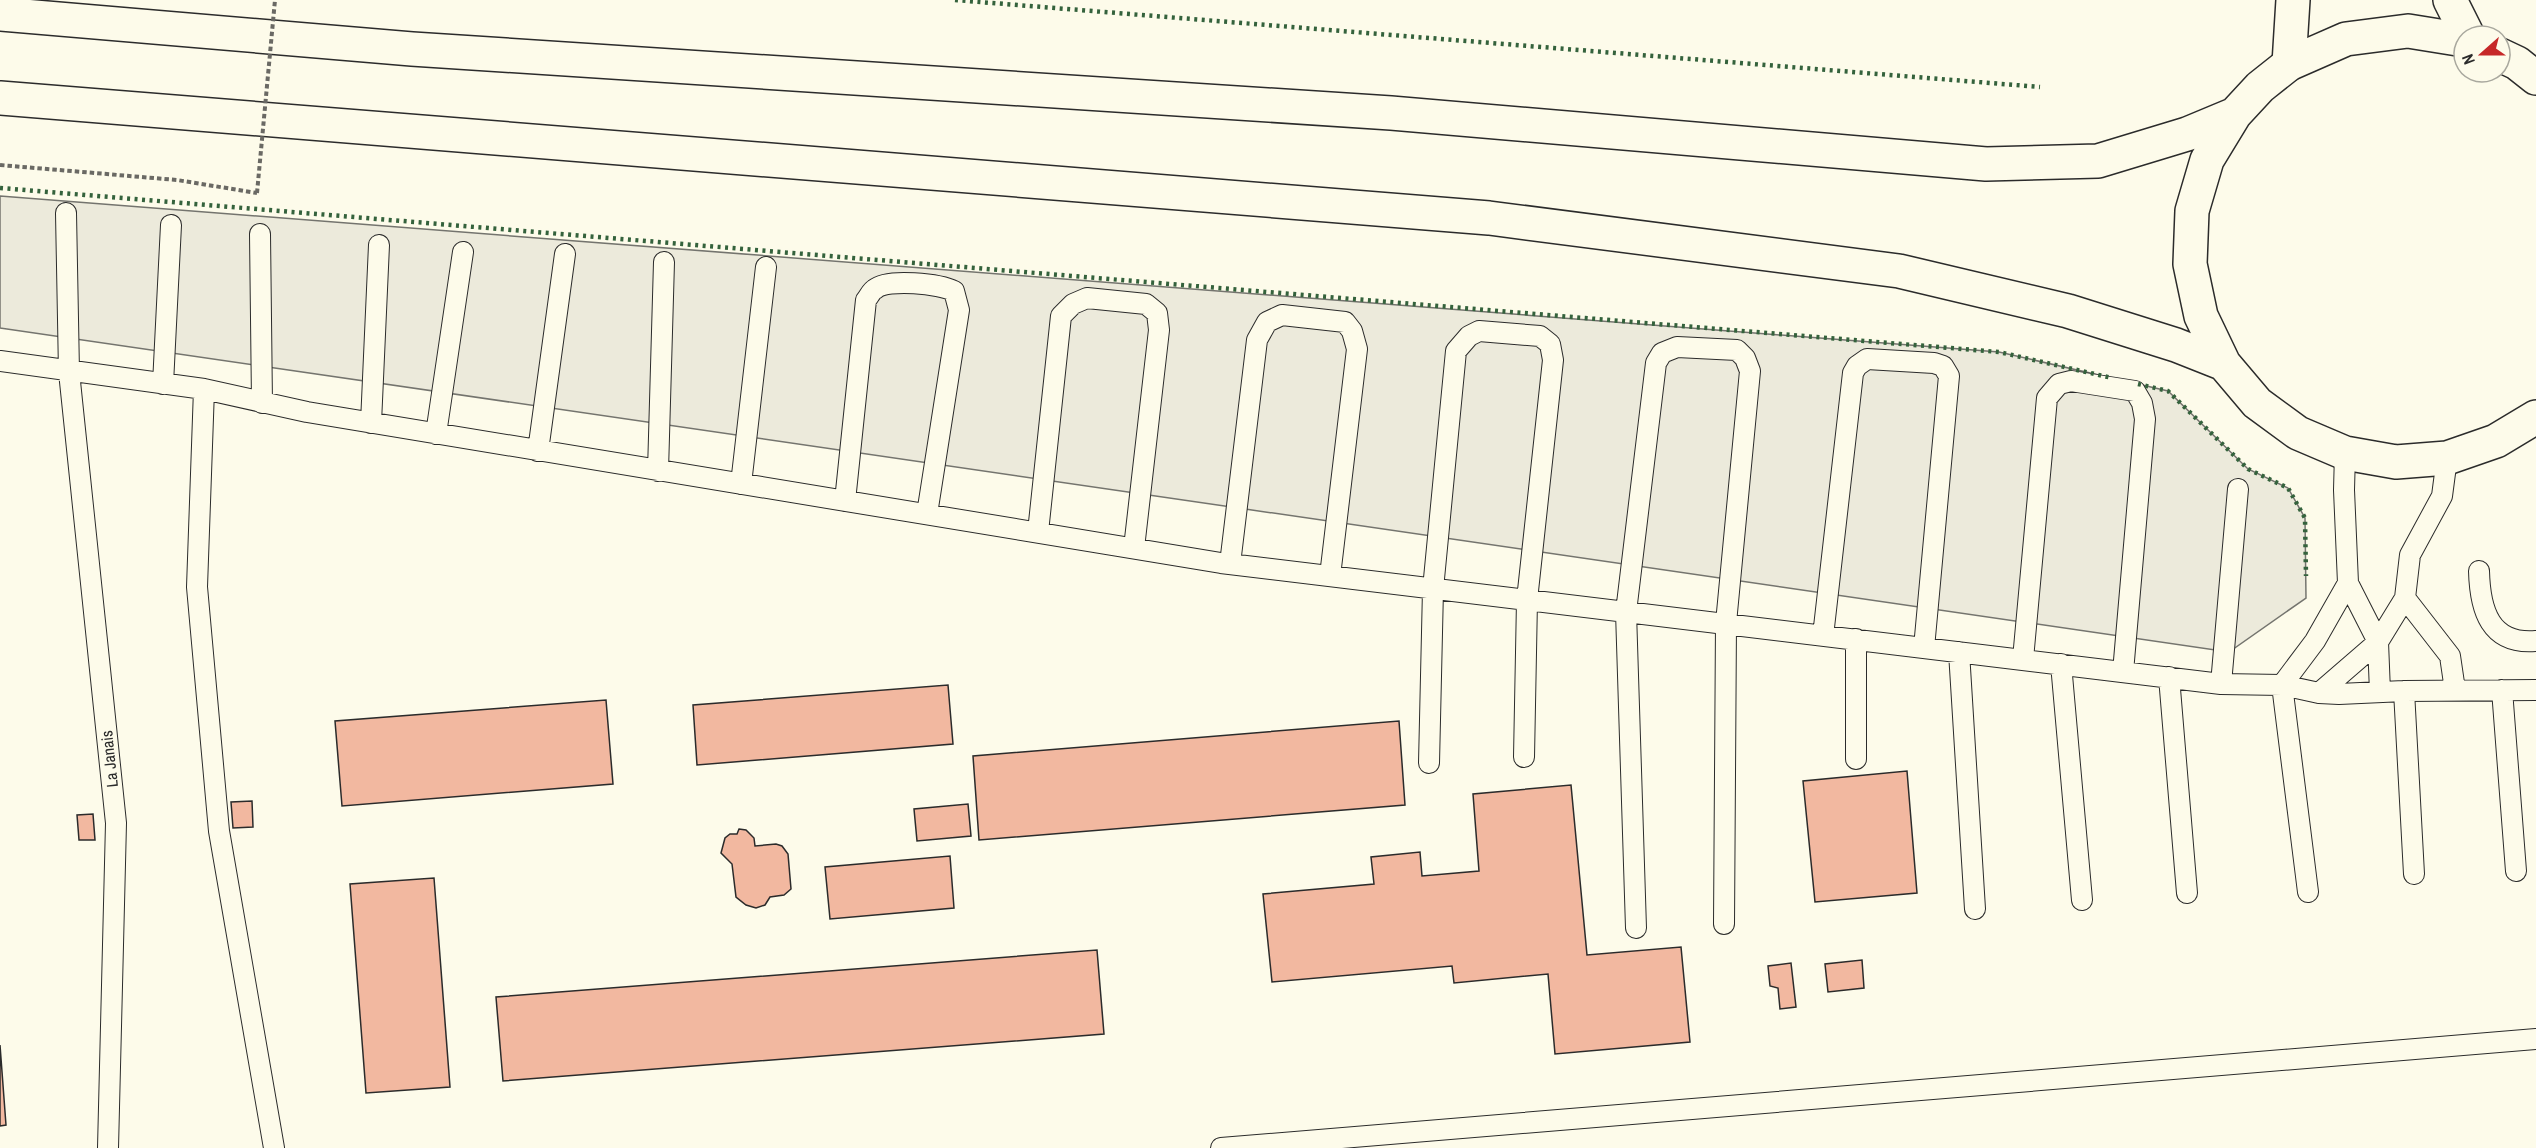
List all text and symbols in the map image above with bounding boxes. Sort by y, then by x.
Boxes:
north arrow [2452,24,2512,84]
text: N [2456,51,2480,68]
street label: La Janais [95,730,123,788]

